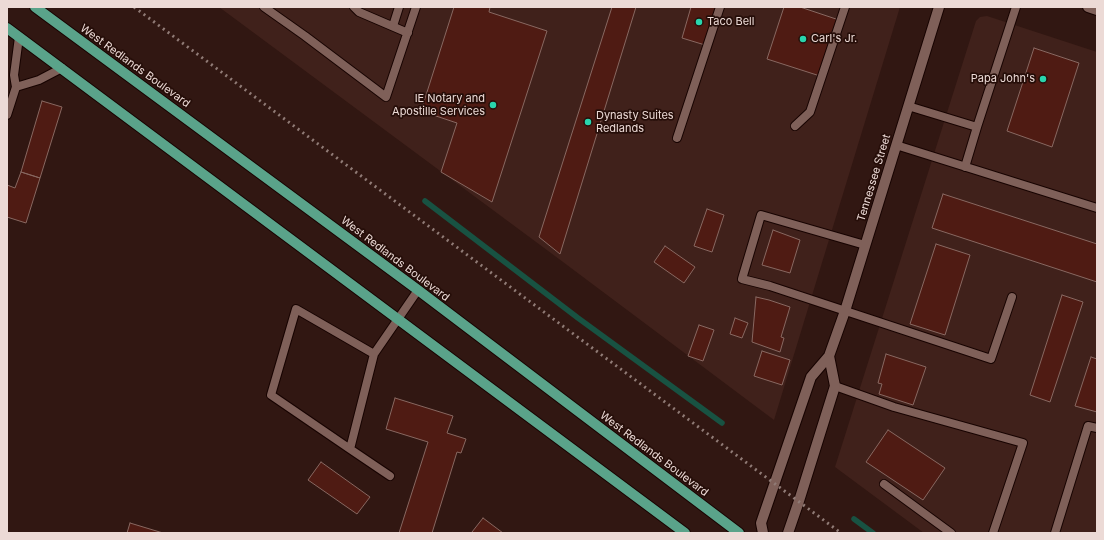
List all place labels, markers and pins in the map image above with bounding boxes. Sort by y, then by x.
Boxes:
place label: Taco Bell [707,15,754,29]
marker: Taco Bell [694,17,704,27]
place label: Carl's Jr. [811,32,857,46]
marker: Carl's Jr. [798,34,808,44]
place label: Papa John's [971,72,1035,86]
marker: Papa John's [1038,74,1048,84]
place label: IE Notary and Apostille Services [392,92,485,118]
marker: IE Notary and Apostille Services [488,100,498,110]
place label: Dynasty Suites Redlands [596,109,674,135]
marker: Dynasty Suites Redlands [583,117,593,127]

